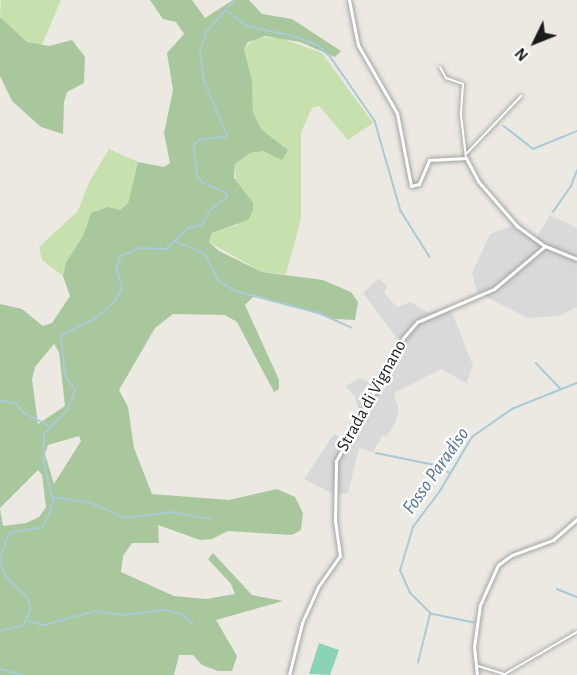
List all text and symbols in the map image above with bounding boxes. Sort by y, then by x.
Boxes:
north arrow [505,12,565,72]
text: N [512,45,531,64]
street label: Strada di Vignano [332,336,412,456]
water label: Fosso Paradiso [397,423,475,519]

